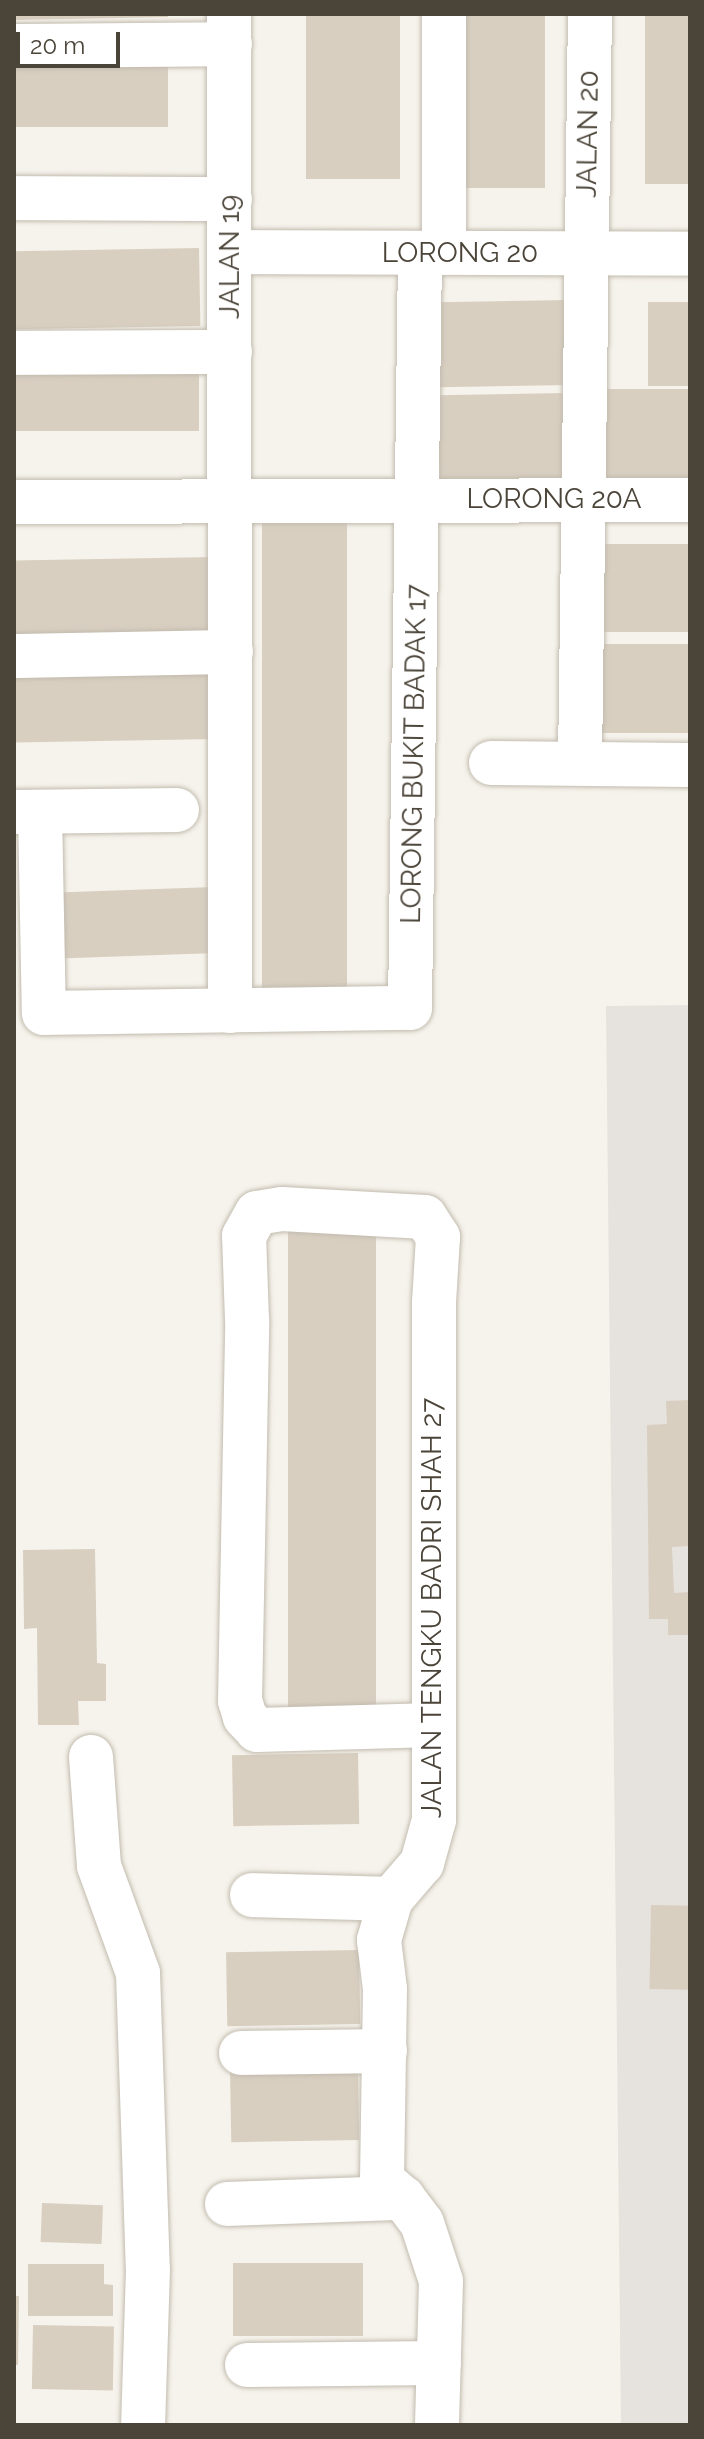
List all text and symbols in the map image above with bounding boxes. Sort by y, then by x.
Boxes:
scale bar [20,16,124,66]
text: 20 m [30,31,85,60]
street label: JALAN 20 [570,70,606,198]
street label: JALAN 19 [213,195,247,319]
street label: LORONG 20 [382,236,538,270]
street label: LORONG 20A [467,482,641,516]
street label: LORONG BUKIT BADAK 17 [394,583,434,925]
street label: JALAN TENGKU BADRI SHAH 27 [415,1397,449,1819]

